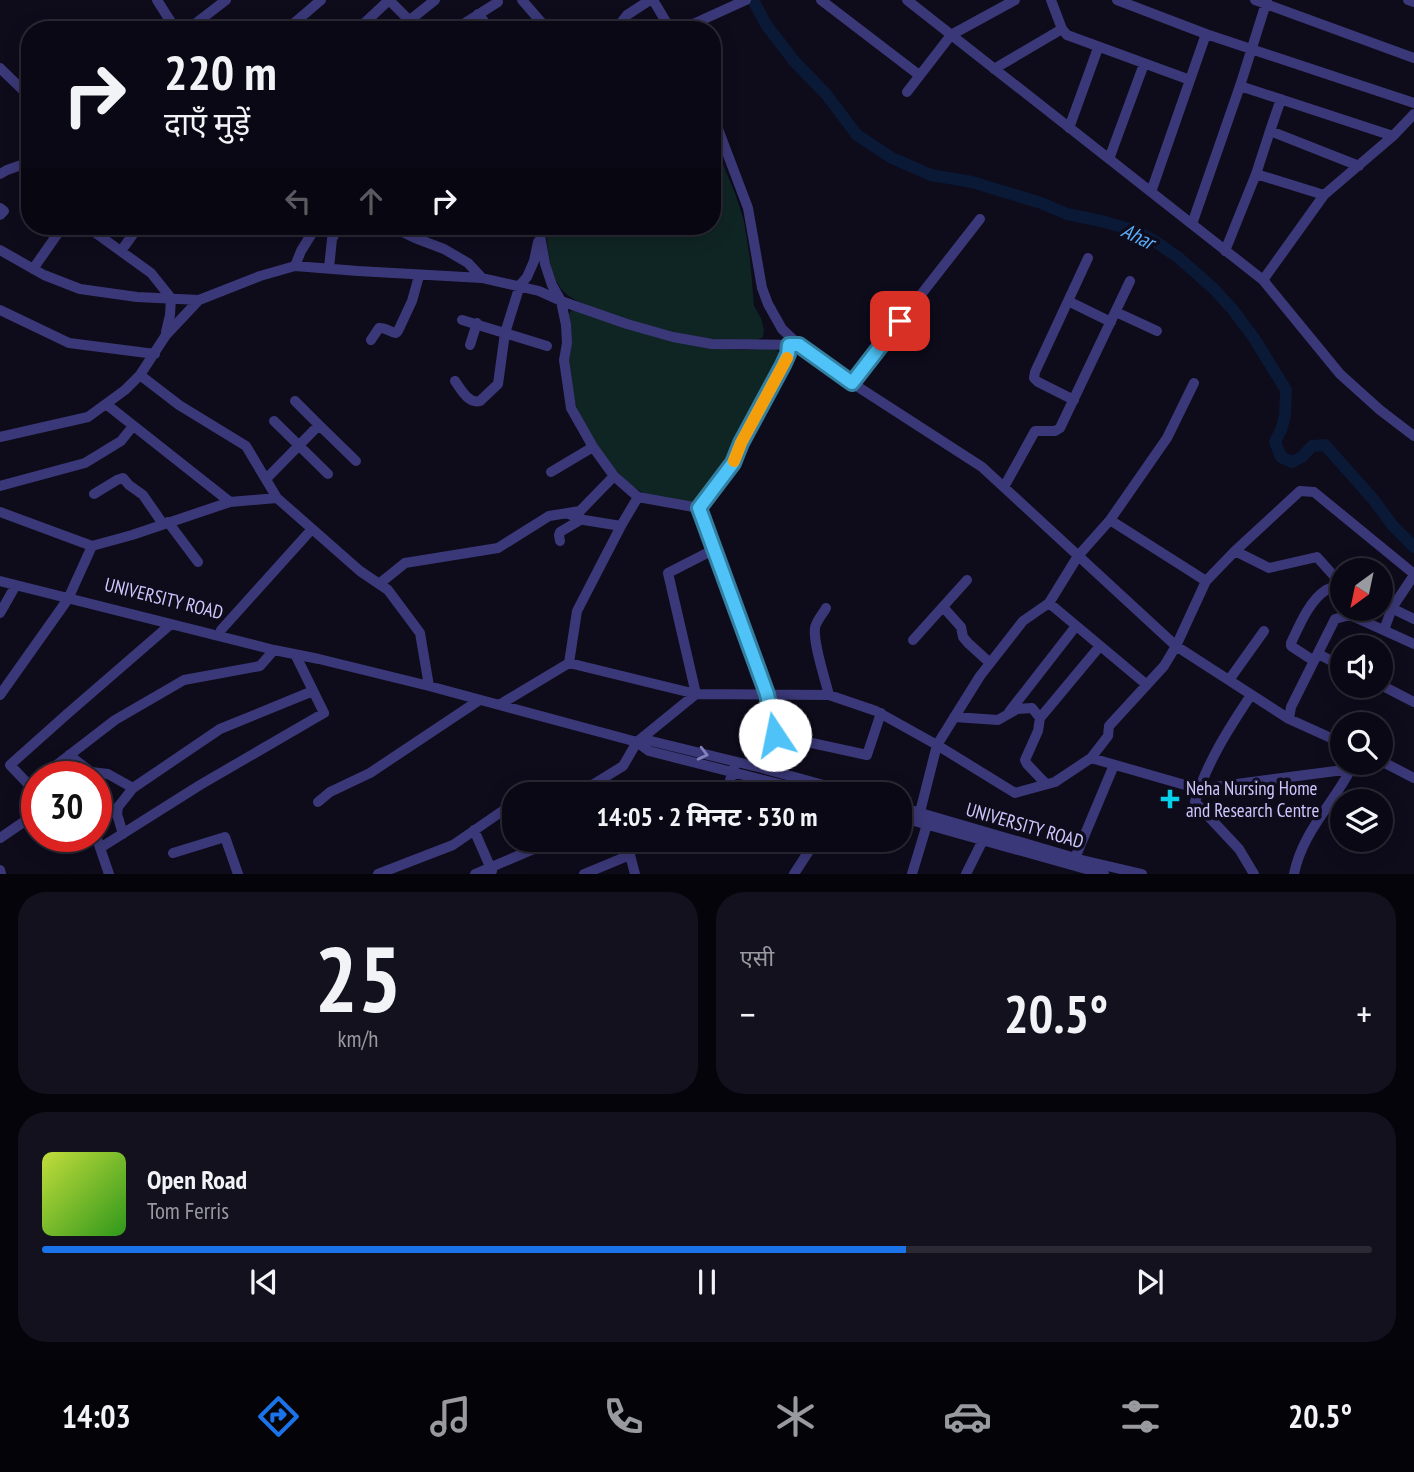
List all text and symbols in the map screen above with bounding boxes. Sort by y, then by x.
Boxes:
text: 220 m [164,40,277,104]
icon: right [49,49,140,140]
text: दाएँ मुड़ें [164,102,250,144]
icon: left [279,182,317,220]
icon: ahead [352,182,390,220]
icon: right [425,182,463,220]
water label: Ahar [1117,217,1162,257]
pin [870,291,930,351]
icon: arrive [881,302,919,340]
north arrow [1330,558,1393,621]
map controls [1330,558,1393,852]
street label: UNIVERSITY ROAD [102,572,226,624]
button: sound [1330,635,1393,698]
position arrow [738,698,812,772]
button: search [1330,712,1393,775]
one-way arrow [697,746,709,760]
speed limit sign: 30 [21,761,112,852]
place label: Neha Nursing Home and Research Centre [1186,776,1319,822]
marker: Neha Nursing Home and Research Centre [1160,789,1180,809]
button: layers [1330,789,1393,852]
street label: UNIVERSITY ROAD [963,797,1087,853]
text: 14:05 · 2 मिनट · 530 m [597,800,817,833]
text: 25 [315,919,402,1037]
text: एसी [740,943,774,972]
text: 20.5° [1004,980,1108,1047]
text: − [740,989,756,1038]
text: + [1356,989,1372,1038]
text: km/h [338,1024,378,1053]
text: Open Road [147,1163,247,1196]
text: Tom Ferris [147,1196,229,1225]
icon: previous [245,1263,283,1301]
icon: pause [688,1263,726,1301]
icon: next [1131,1263,1169,1301]
icon: directions [254,1392,303,1441]
icon: music [426,1392,475,1441]
icon: phone [599,1392,648,1441]
icon: climate [771,1392,820,1441]
icon: car [943,1392,992,1441]
icon: filters [1116,1392,1165,1441]
text: 14:03 [62,1395,131,1437]
text: 20.5° [1288,1395,1352,1437]

